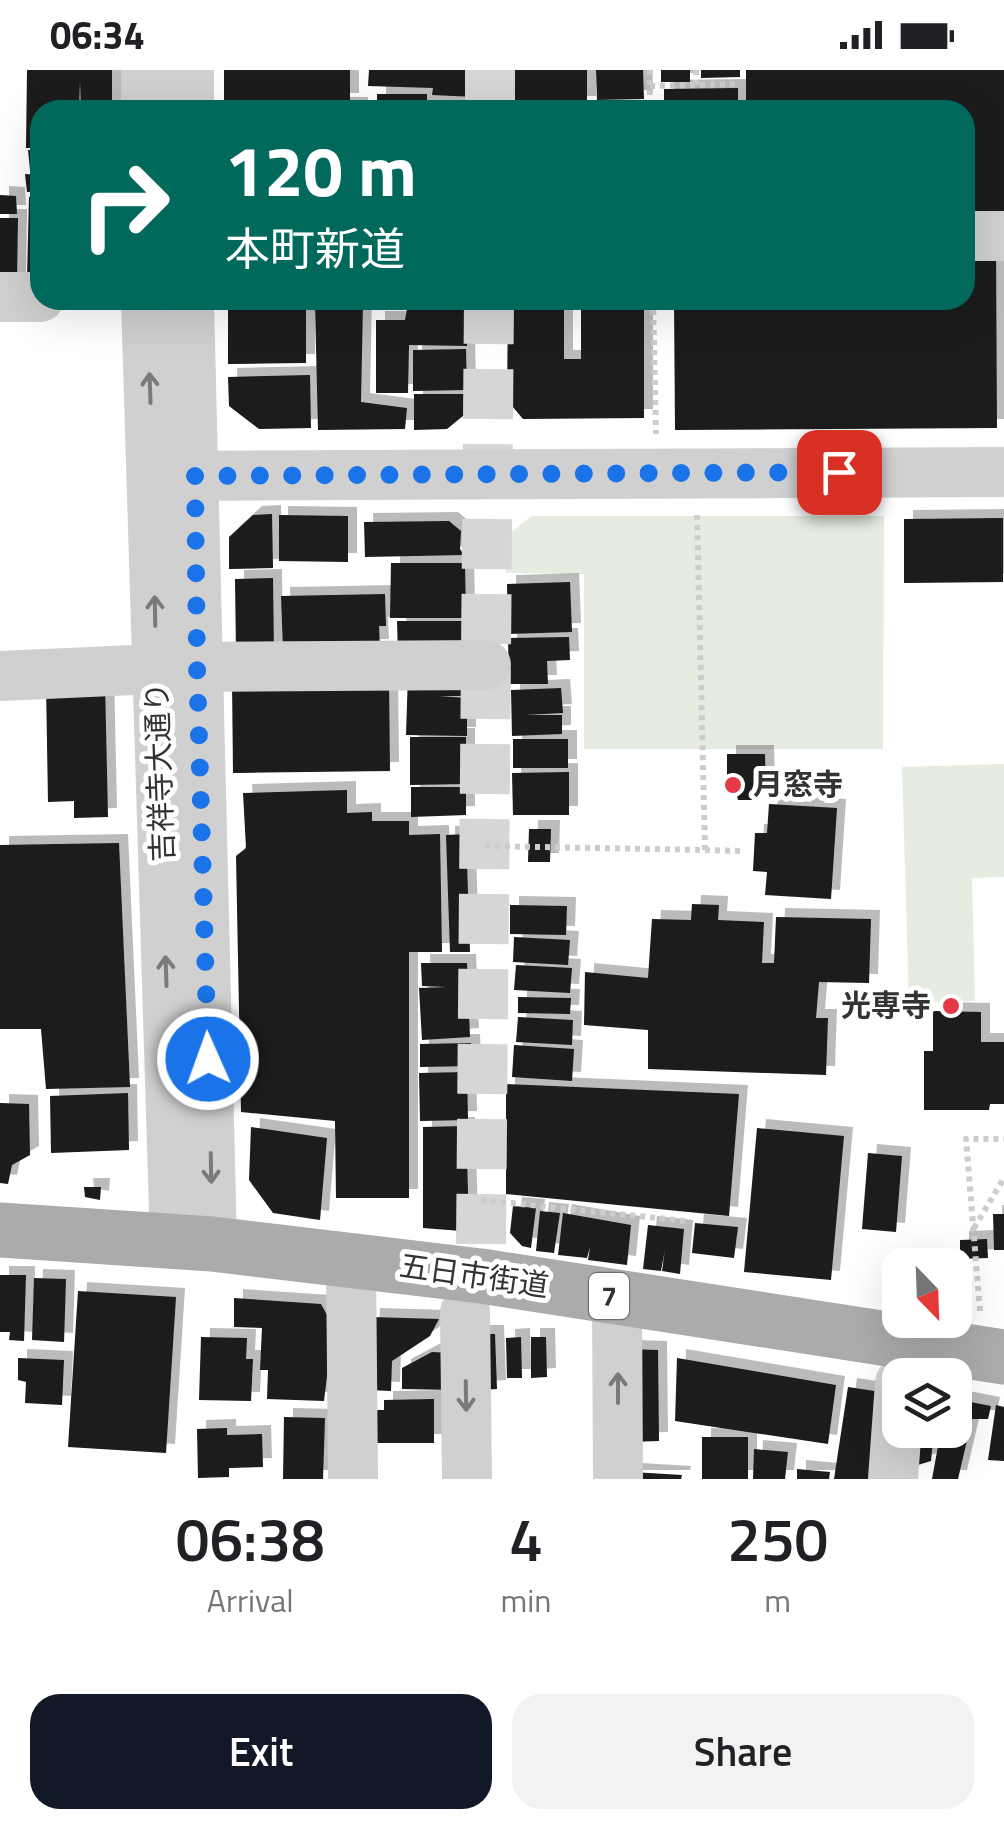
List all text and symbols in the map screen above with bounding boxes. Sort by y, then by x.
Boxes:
text: 06:34 [50,6,145,64]
text: 120 m [225,117,417,223]
icon: right [60,140,190,270]
text: 本町新道 [225,214,405,282]
one-way arrow [140,373,159,405]
pin [797,430,882,515]
icon: arrive [812,445,867,500]
one-way arrow [146,595,165,627]
street label: 吉祥寺大通り [133,681,185,863]
place label: 月窓寺 [753,761,843,807]
marker: 月窓寺 [722,774,744,796]
one-way arrow [157,955,176,987]
place label: 光専寺 [841,982,931,1028]
marker: 光専寺 [940,995,962,1017]
position arrow [156,1007,260,1111]
one-way arrow [201,1152,220,1184]
street label: 五日市街道 [397,1242,552,1308]
north arrow [882,1248,972,1338]
map controls [882,1248,972,1448]
road number: 7 [589,1273,629,1319]
button: layers [882,1358,972,1448]
one-way arrow [608,1373,628,1406]
one-way arrow [456,1378,476,1411]
text: 06:38 [176,1493,325,1584]
text: 4 [509,1493,543,1584]
text: 250 [727,1493,828,1584]
text: Arrival [207,1576,294,1624]
text: min [500,1576,551,1624]
text: m [764,1576,791,1624]
button: Exit [30,1694,492,1809]
button: Share [512,1694,974,1809]

